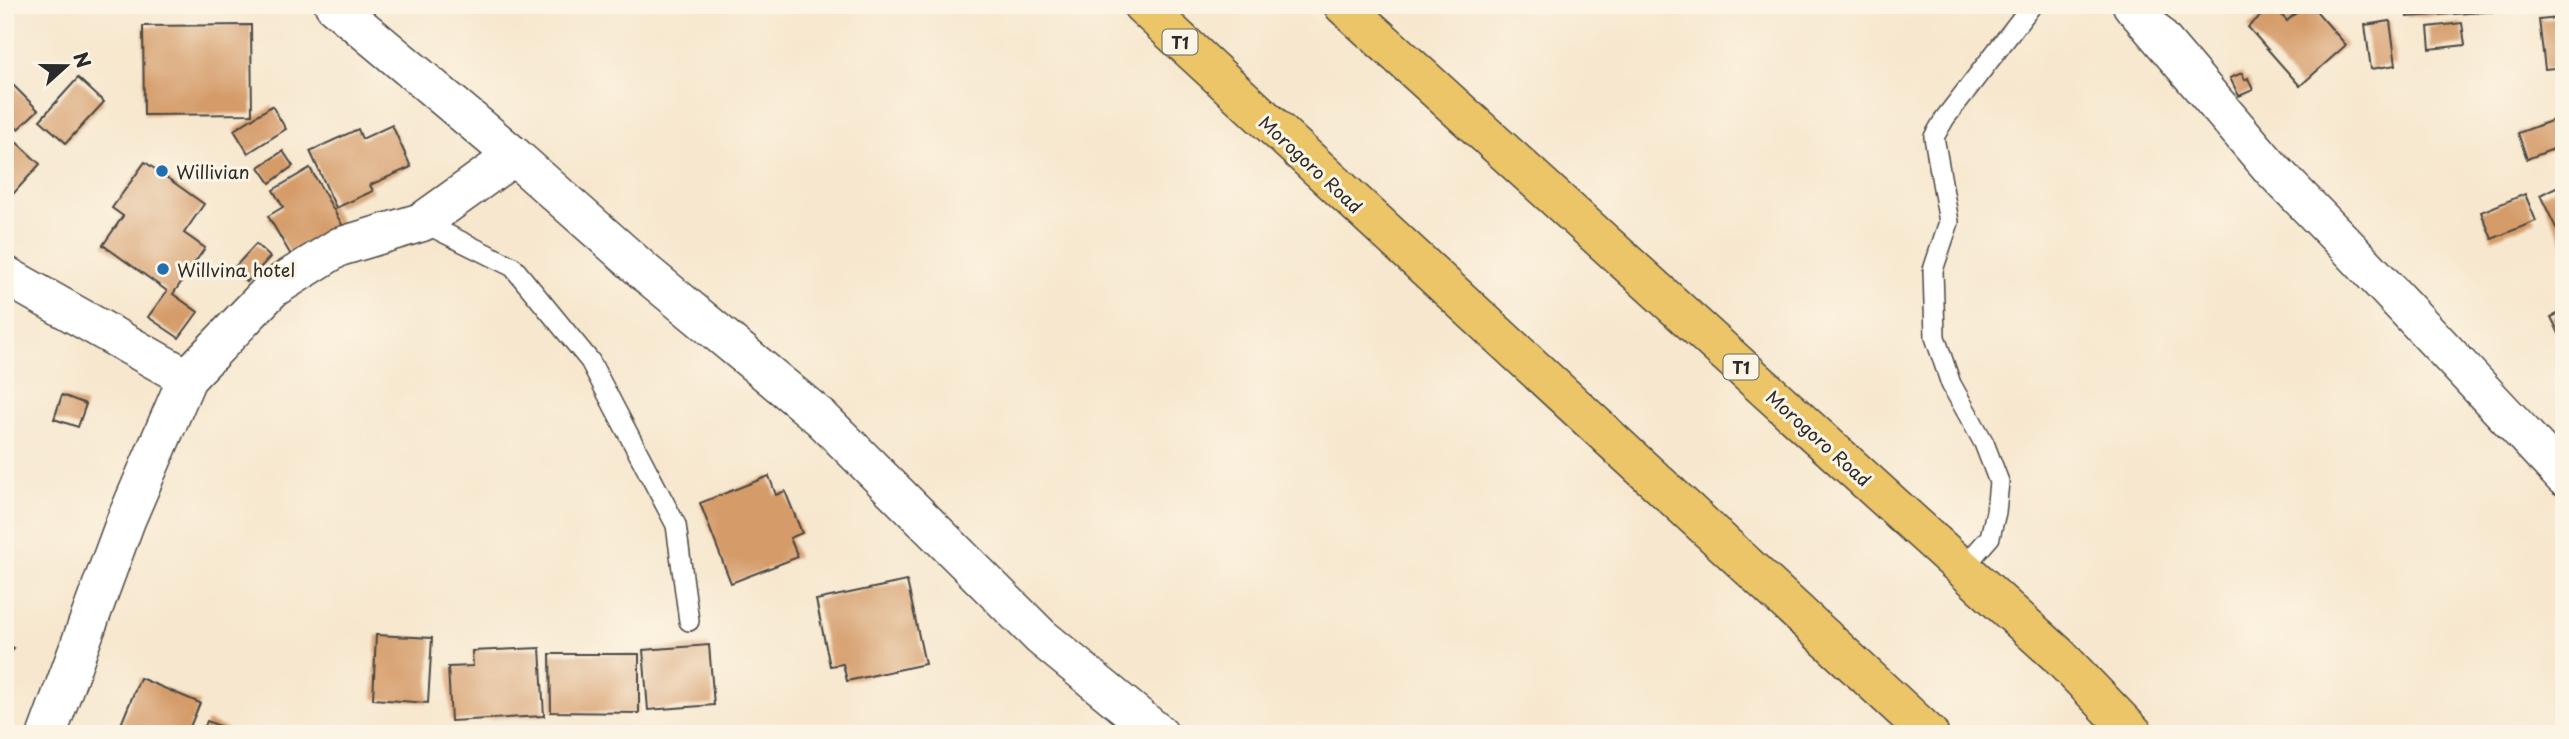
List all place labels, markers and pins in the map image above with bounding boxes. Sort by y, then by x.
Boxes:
place label: Willivian [176,158,250,185]
marker: Willivian [154,163,170,179]
place label: Willvina hotel [177,256,295,283]
marker: Willvina hotel [155,261,171,277]

